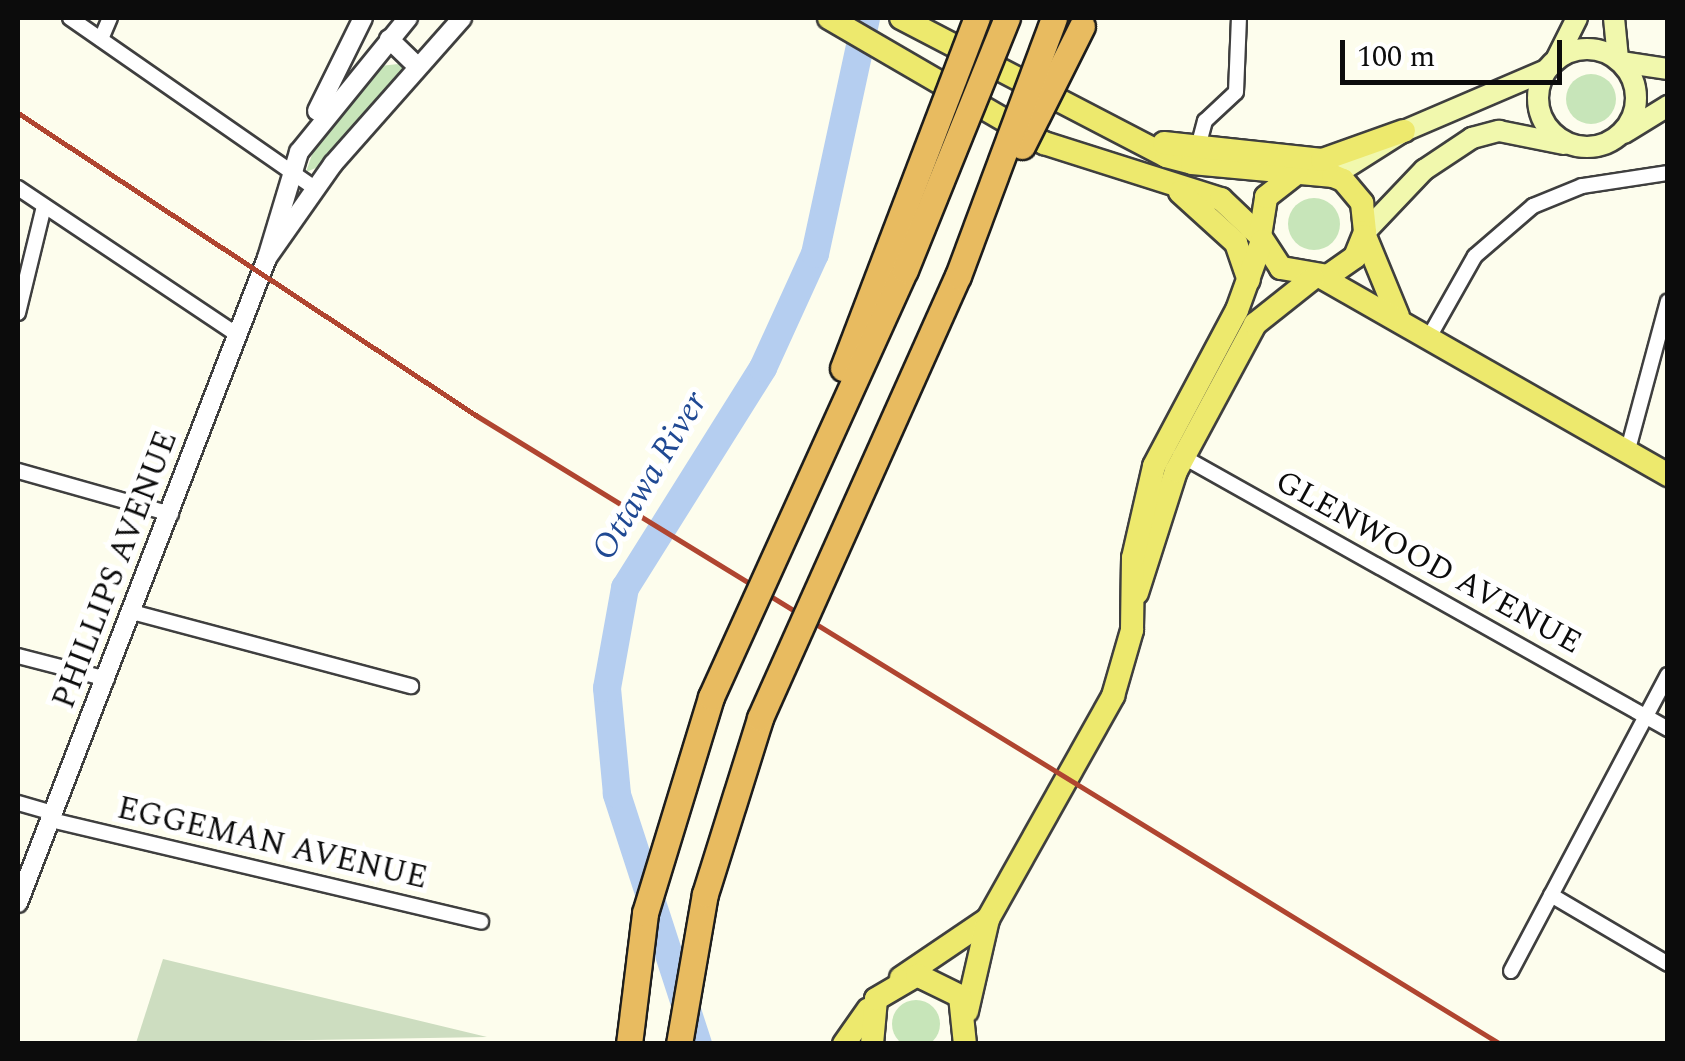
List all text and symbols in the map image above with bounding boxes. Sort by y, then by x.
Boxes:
scale bar [1345,20,1568,82]
text: 100 m [1357,34,1435,80]
water label: Ottawa River [583,384,717,568]
street label: PHILLIPS AVENUE [45,426,187,714]
street label: GLENWOOD AVENUE [1268,463,1588,663]
street label: EGGEMAN AVENUE [113,790,431,898]

